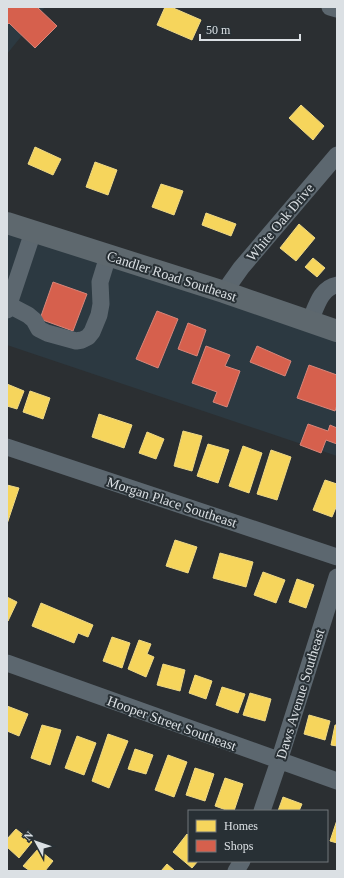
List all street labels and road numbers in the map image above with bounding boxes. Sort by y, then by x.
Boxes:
street label: White Oak Drive [244,181,317,264]
street label: Candler Road Southeast [105,248,239,305]
street label: Morgan Place Southeast [105,474,239,531]
street label: Daws Avenue Southeast [274,627,327,761]
street label: Hooper Street Southeast [105,693,238,754]

